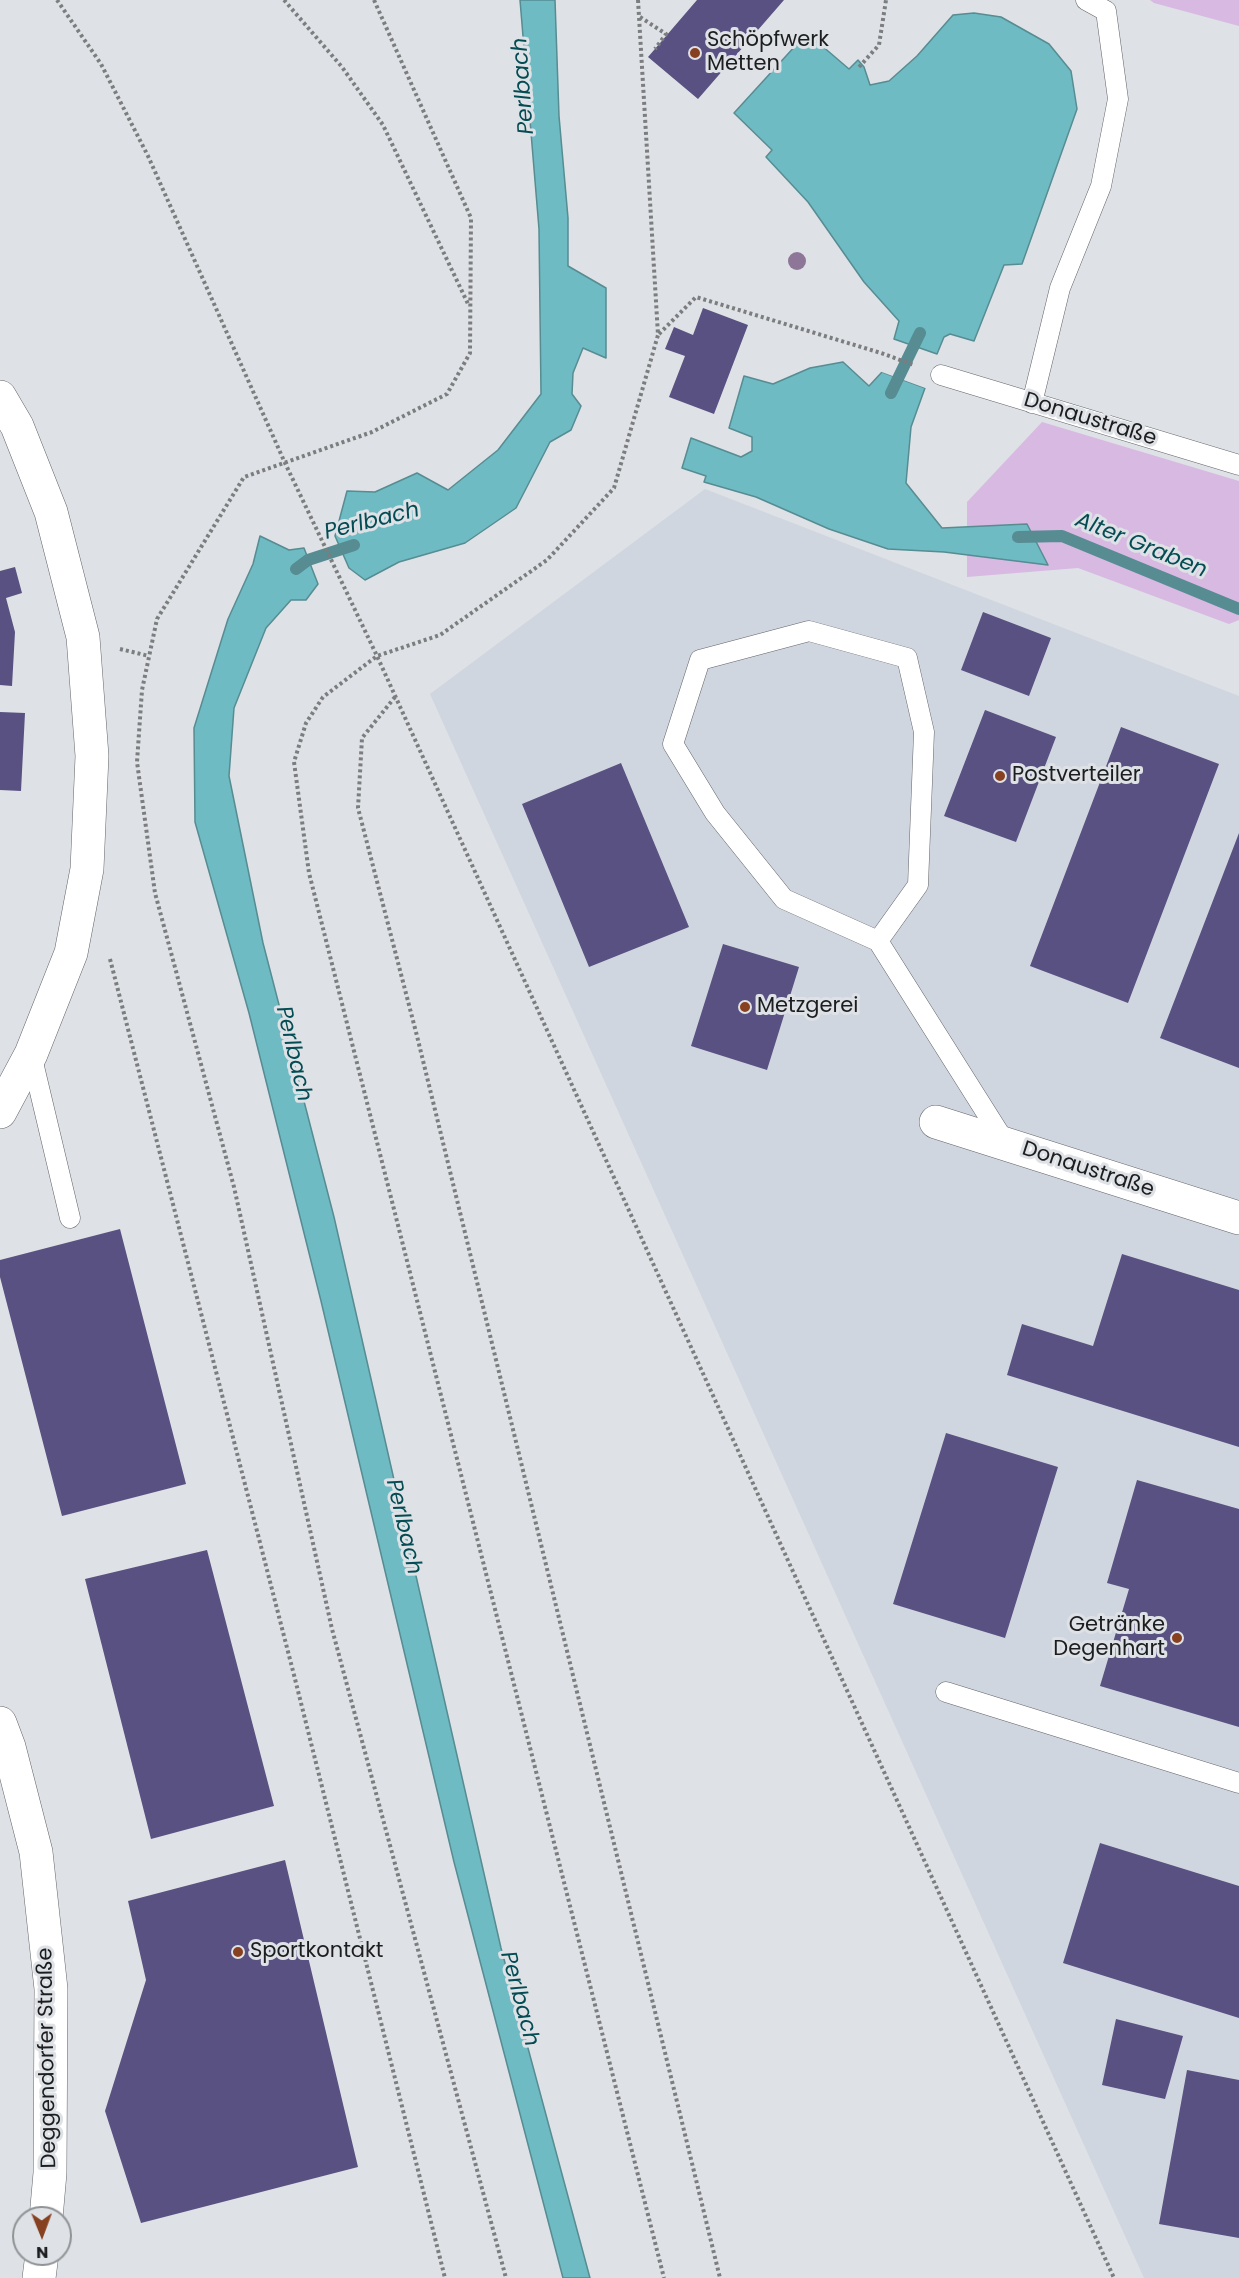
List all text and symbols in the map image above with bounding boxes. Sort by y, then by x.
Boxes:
place label: Schöpfwerk Metten [707,28,829,78]
water label: Perlbach [507,37,541,135]
marker: Schöpfwerk Metten [688,46,702,60]
street label: Donaustraße [1021,388,1159,452]
water label: Perlbach [322,497,422,547]
water label: Alter Graben [1071,508,1211,584]
place label: Postverteiler [1012,763,1141,789]
marker: Postverteiler [993,769,1007,783]
place label: Metzgerei [757,994,859,1020]
marker: Metzgerei [738,1000,752,1014]
water label: Perlbach [269,1004,317,1104]
street label: Donaustraße [1019,1137,1157,1203]
water label: Perlbach [379,1477,427,1577]
place label: Getränke Degenhart [1053,1613,1165,1663]
marker: Getränke Degenhart [1170,1631,1184,1645]
place label: Sportkontakt [250,1939,383,1965]
marker: Sportkontakt [231,1945,245,1959]
street label: Deggendorfer Straße [33,1947,63,2169]
water label: Perlbach [494,1949,544,2049]
north arrow [12,2206,72,2266]
text: N [36,2241,49,2264]

